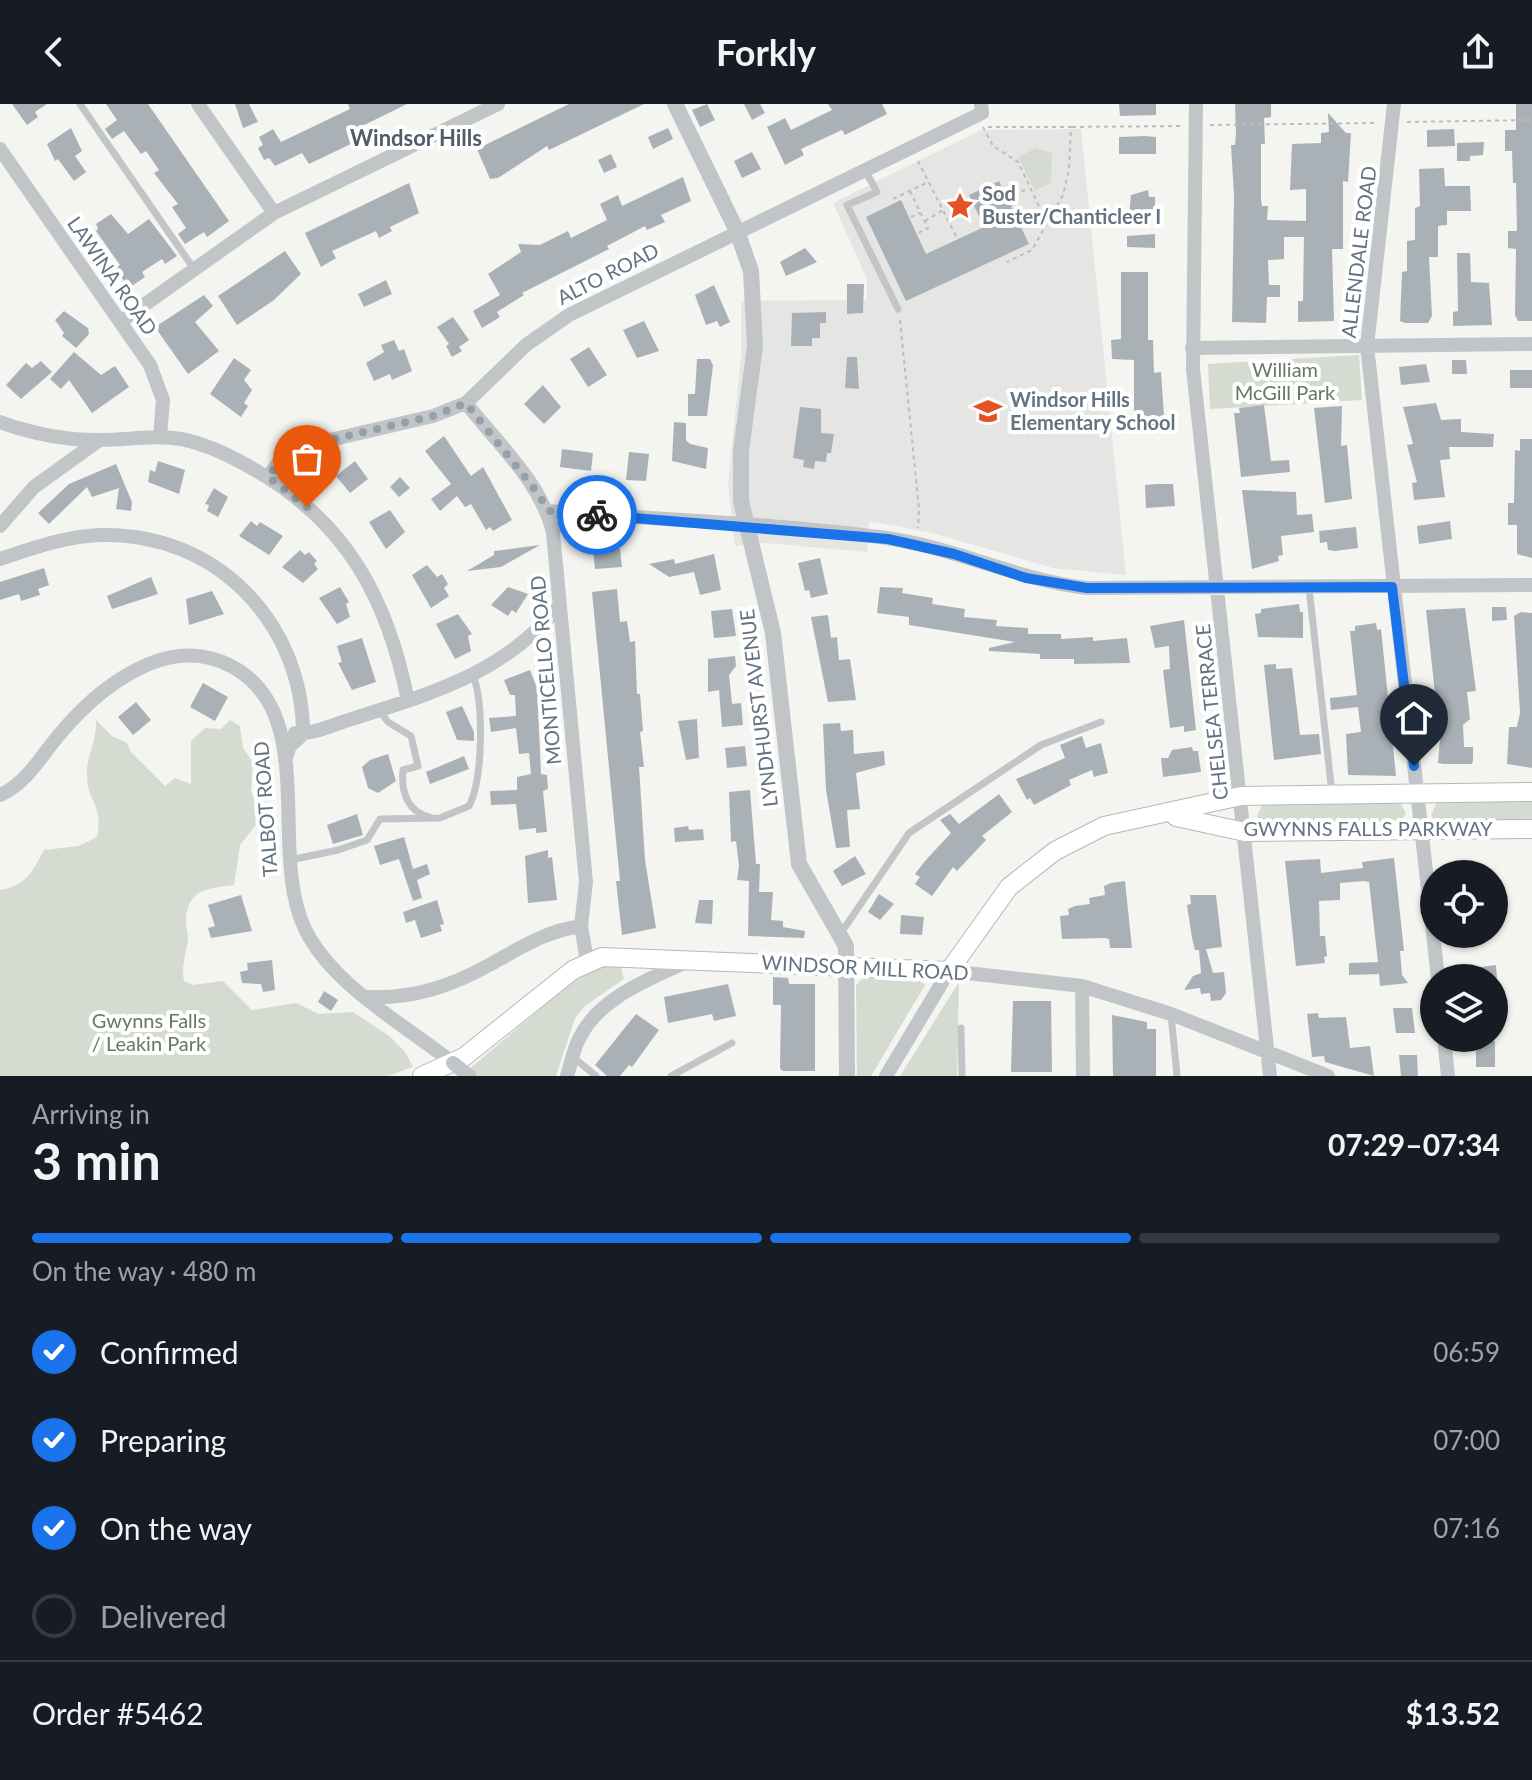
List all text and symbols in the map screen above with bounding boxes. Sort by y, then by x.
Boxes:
icon: back [32,30,76,74]
text: Forkly [716,30,816,74]
icon: share [1456,30,1500,74]
district label: Windsor Hills [350,124,482,151]
street label: ALLENDALE ROAD [1336,165,1380,339]
place label: Sod Buster/Chanticleer I [982,181,1161,228]
place icon: Sod Buster/Chanticleer I [945,191,975,221]
street label: LAWINA ROAD [63,211,163,339]
street label: ALTO ROAD [553,237,662,309]
park label: William McGill Park [1235,357,1336,404]
place label: Windsor Hills Elementary School [1010,387,1175,434]
school or university icon: Windsor Hills Elementary School [973,396,1003,426]
pin [273,425,341,507]
icon: bag [285,437,329,481]
courier [557,475,637,555]
icon: bike [575,493,619,537]
street label: MONTICELLO ROAD [525,574,565,766]
street label: LYNDHURST AVENUE [734,608,782,809]
street label: CHELSEA TERRACE [1190,623,1232,801]
pin [1380,684,1448,766]
icon: home [1392,696,1436,740]
street label: TALBOT ROAD [248,741,282,878]
street label: GWYNNS FALLS PARKWAY [1243,816,1493,840]
map controls [1420,860,1508,1052]
button: locate [1420,860,1508,948]
street label: WINDSOR MILL ROAD [761,950,969,984]
button: layers [1420,964,1508,1052]
park label: Gwynns Falls / Leakin Park [92,1008,207,1055]
text: Arriving in [32,1098,150,1130]
text: 07:29–07:34 [1328,1126,1500,1162]
text: 3 min [32,1129,161,1191]
text: On the way · 480 m [32,1255,256,1287]
icon: check [32,1330,76,1374]
text: Confirmed [100,1334,239,1370]
text: 06:59 [1433,1336,1500,1368]
icon: check [32,1418,76,1462]
text: Preparing [100,1422,226,1458]
text: 07:00 [1433,1424,1500,1456]
icon: check [32,1506,76,1550]
text: On the way [100,1510,252,1546]
text: 07:16 [1433,1512,1500,1544]
text: Delivered [100,1598,227,1634]
text: Order #5462 [32,1695,204,1731]
text: $13.52 [1406,1695,1500,1731]

